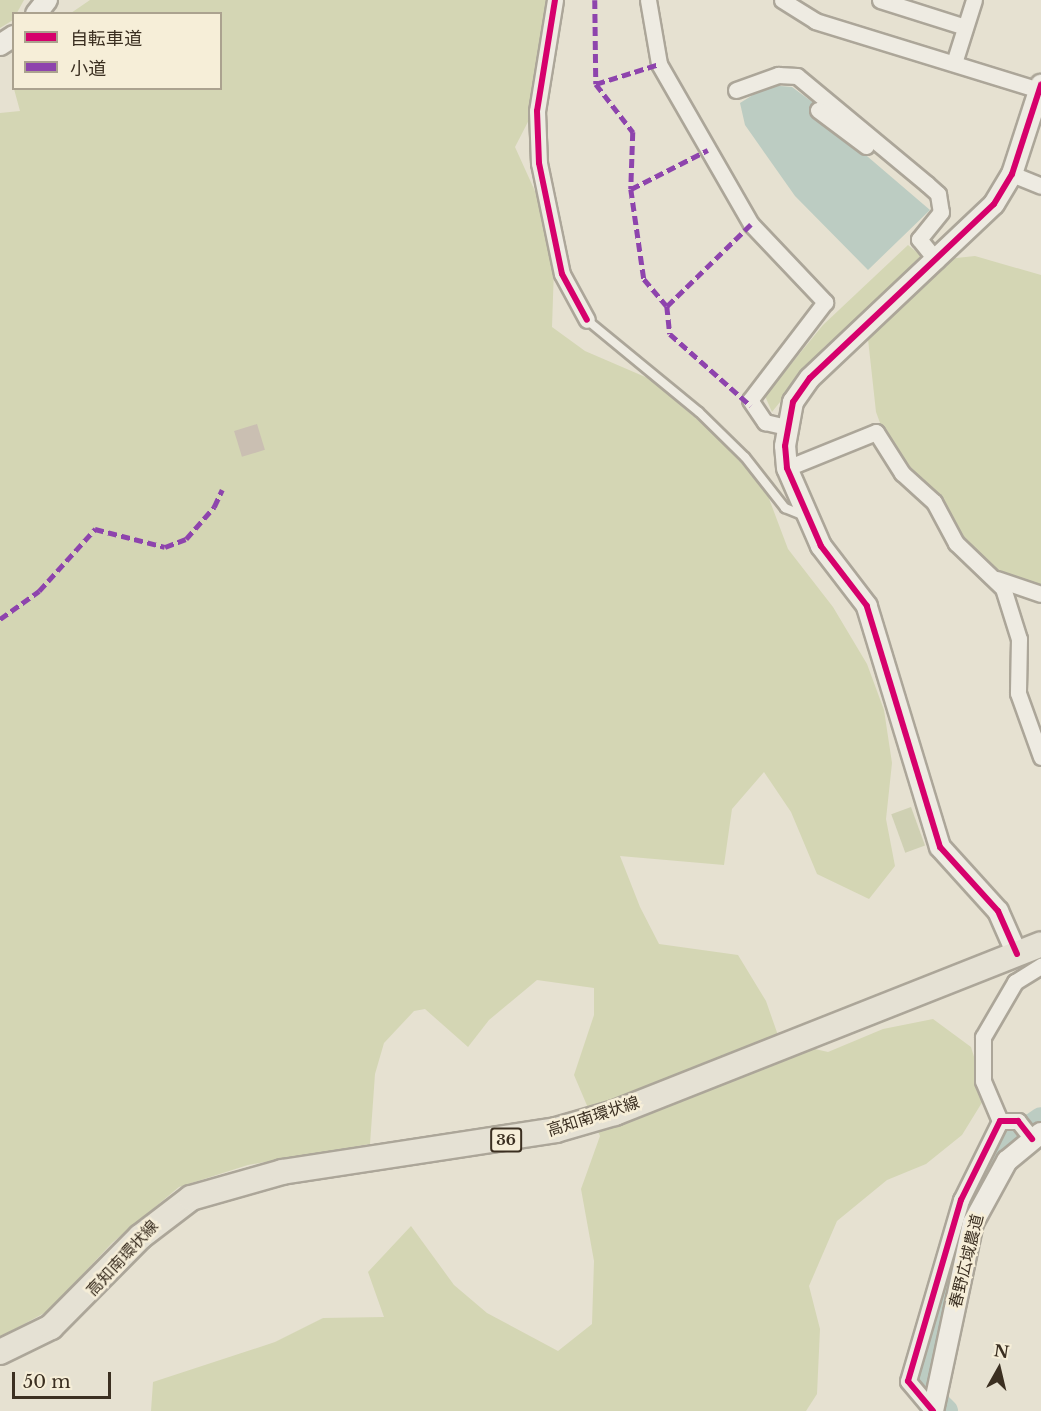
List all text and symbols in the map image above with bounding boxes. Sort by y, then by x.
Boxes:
legend [12,12,222,90]
text: 自転車道 [70,28,142,50]
text: 小道 [70,58,106,80]
street label: 高知南環状線 [544,1092,642,1140]
road number: 36 [490,1128,522,1152]
street label: 春野広域農道 [945,1212,987,1310]
street label: 高知南環状線 [82,1216,162,1300]
north arrow [969,1339,1029,1399]
text: N [993,1340,1010,1362]
scale bar [15,1360,114,1398]
text: 50 m [23,1371,71,1393]

